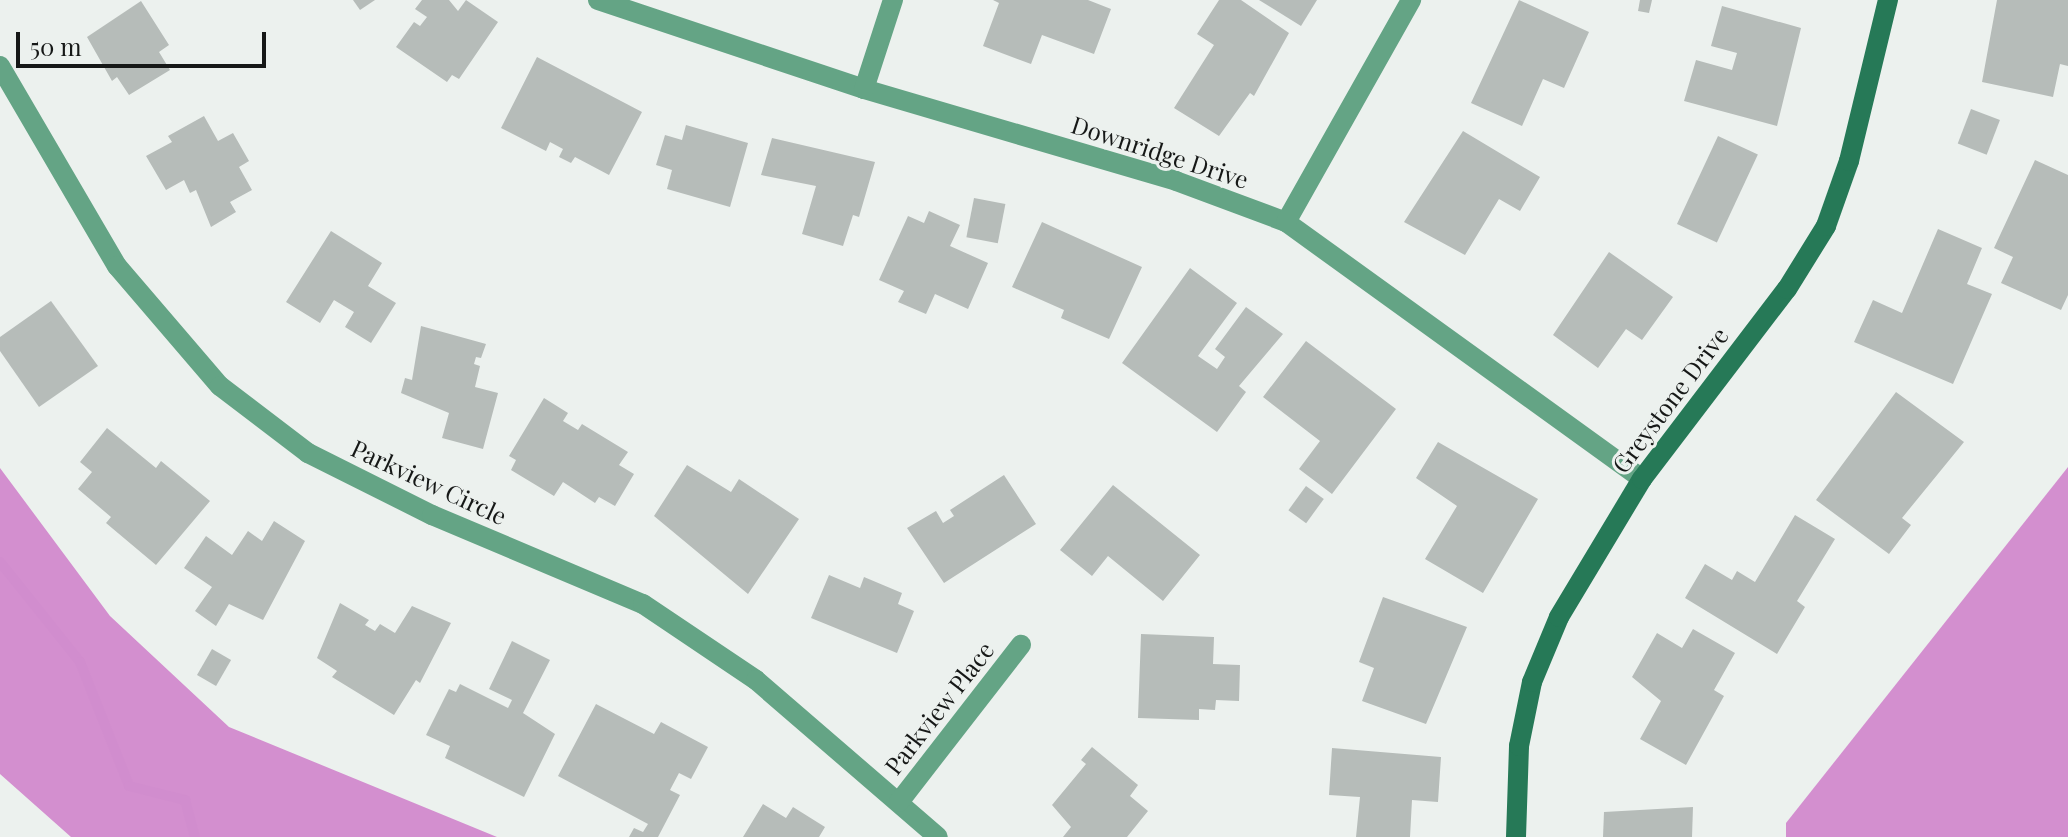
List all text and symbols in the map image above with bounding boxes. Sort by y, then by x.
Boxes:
scale bar [20,16,270,66]
text: 50 m [30,30,82,62]
street label: Downridge Drive [1068,110,1252,194]
street label: Greystone Drive [1606,322,1734,478]
street label: Parkview Circle [346,433,512,531]
street label: Parkview Place [878,636,1000,780]

